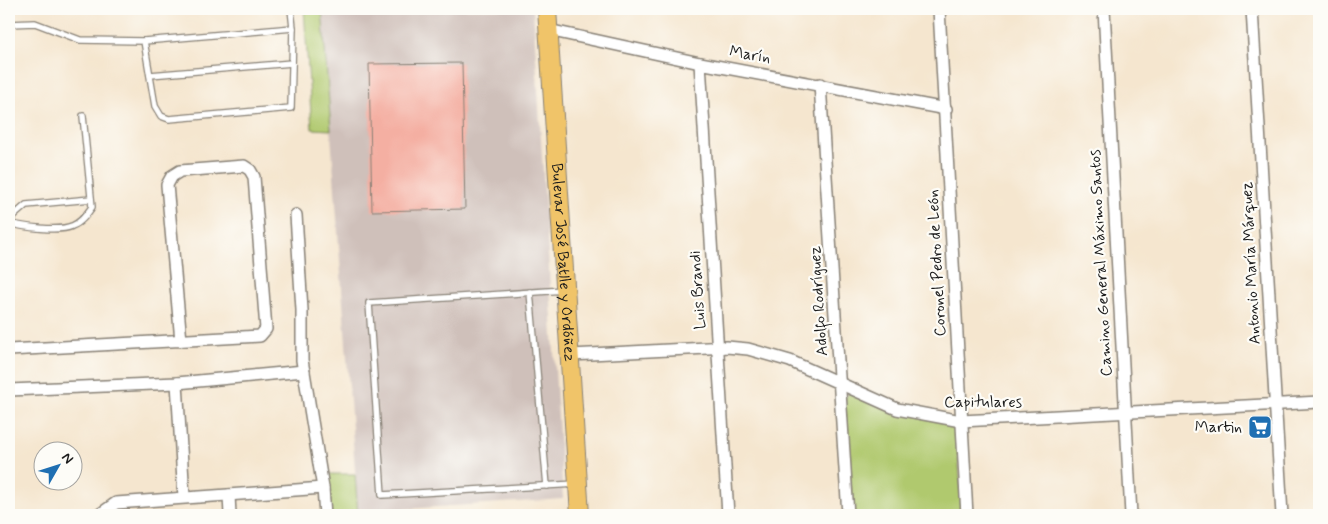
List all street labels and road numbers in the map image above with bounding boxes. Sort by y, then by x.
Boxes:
street label: Marín [728,41,772,69]
street label: Camino General Máximo Santos [1085,149,1117,377]
street label: Bulevar José Batlle y Ordóñez [547,163,580,362]
street label: Antonio María Márquez [1236,181,1266,345]
street label: Coronel Pedro de León [923,189,951,337]
street label: Adolfo Rodríguez [805,245,835,357]
street label: Luis Brandi [685,250,711,330]
street label: Capitulares [944,392,1022,413]

